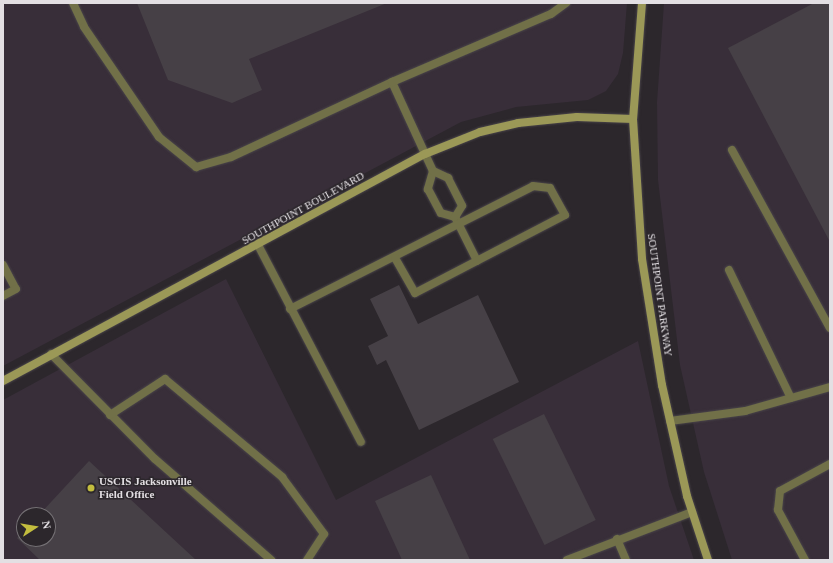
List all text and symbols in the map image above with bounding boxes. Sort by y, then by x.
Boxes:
street label: SOUTHPOINT BOULEVARD [239,169,367,247]
street label: SOUTHPOINT PARKWAY [645,233,675,357]
place label: USCIS Jacksonville Field Office [99,475,192,501]
marker: USCIS Jacksonville Field Office [86,483,96,493]
north arrow [16,507,56,547]
text: N [40,520,53,530]

